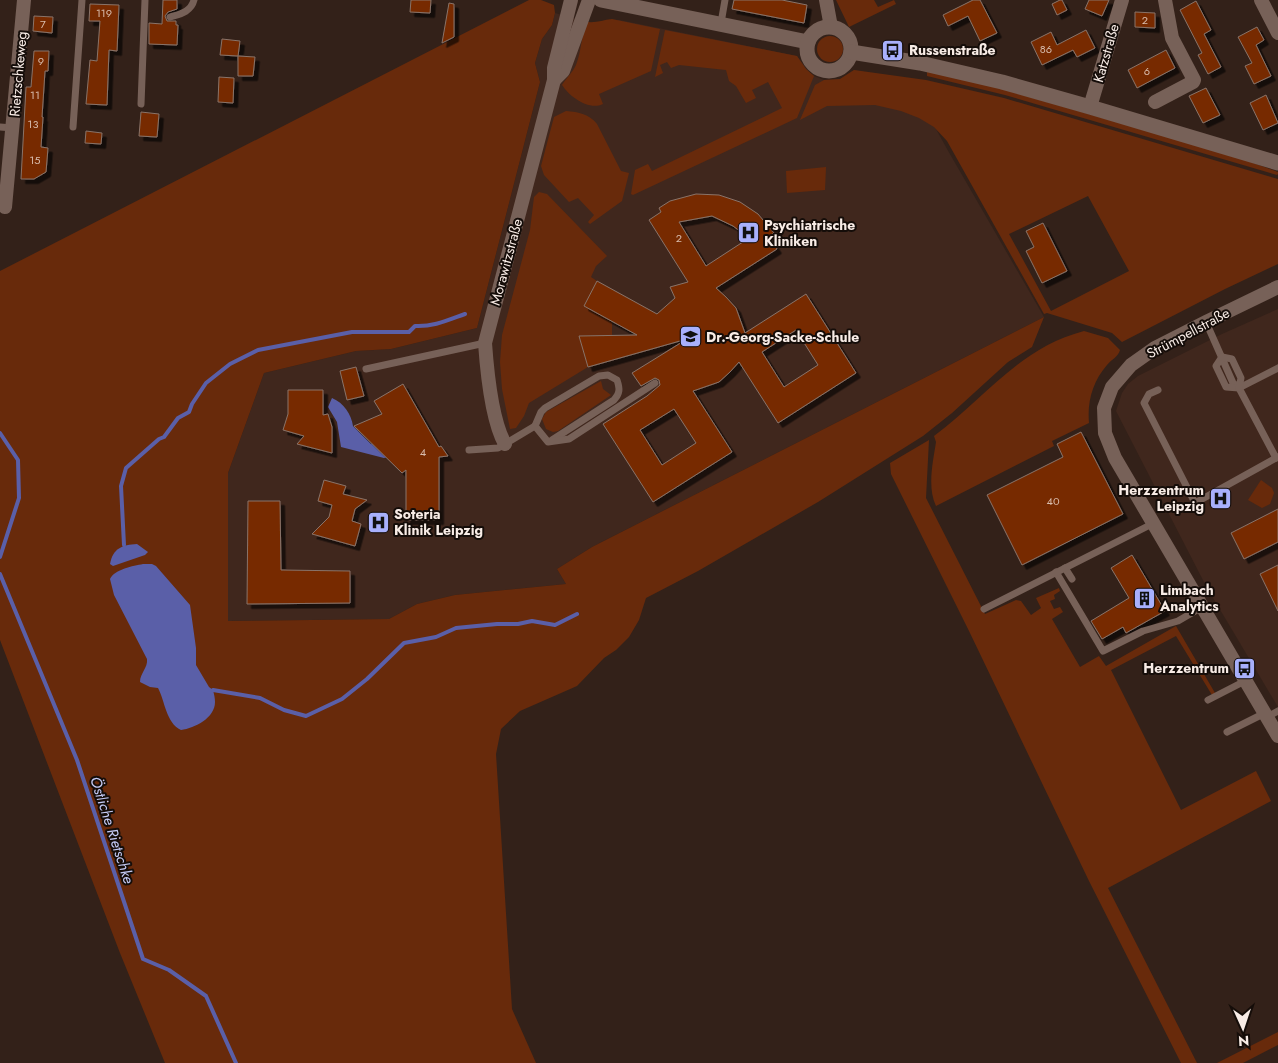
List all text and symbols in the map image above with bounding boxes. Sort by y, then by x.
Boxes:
house number: 119 [96,5,112,21]
house number: 2 [1142,12,1148,28]
house number: 7 [40,16,46,32]
street label: Katzstraße [1088,21,1124,85]
street label: Rietzschkeweg [4,30,32,118]
bus stop icon: Russenstraße [881,38,905,62]
place label: Russenstraße [909,40,996,60]
house number: 86 [1040,41,1052,57]
house number: 9 [38,53,44,69]
house number: 6 [1144,63,1150,79]
house number: 11 [30,87,40,103]
house number: 13 [28,116,38,132]
house number: 15 [29,152,41,168]
place label: Psychiatrische Kliniken [764,215,855,251]
street label: Morawitzstraße [485,216,527,308]
hospital icon: Psychiatrische Kliniken [736,221,760,245]
house number: 2 [676,230,682,246]
street label: Strümpellstraße [1143,303,1233,363]
school or university icon: Dr.-Georg-Sacke-Schule [678,325,702,349]
place label: Dr.-Georg-Sacke-Schule [706,327,859,347]
house number: 4 [420,444,427,460]
place label: Herzzentrum Leipzig [1118,480,1204,516]
hospital icon: Herzzentrum Leipzig [1208,486,1232,510]
house number: 40 [1046,493,1060,509]
place label: Soteria Klinik Leipzig [394,504,483,540]
hospital icon: Soteria Klinik Leipzig [366,510,390,534]
place label: Limbach Analytics [1159,580,1219,616]
building icon: Limbach Analytics [1132,586,1156,610]
bus stop icon: Herzzentrum [1233,656,1257,680]
place label: Herzzentrum [1143,658,1229,678]
water label: Östliche Rietschke [84,773,140,887]
north arrow [1218,1003,1268,1053]
text: N [1238,1031,1250,1051]

